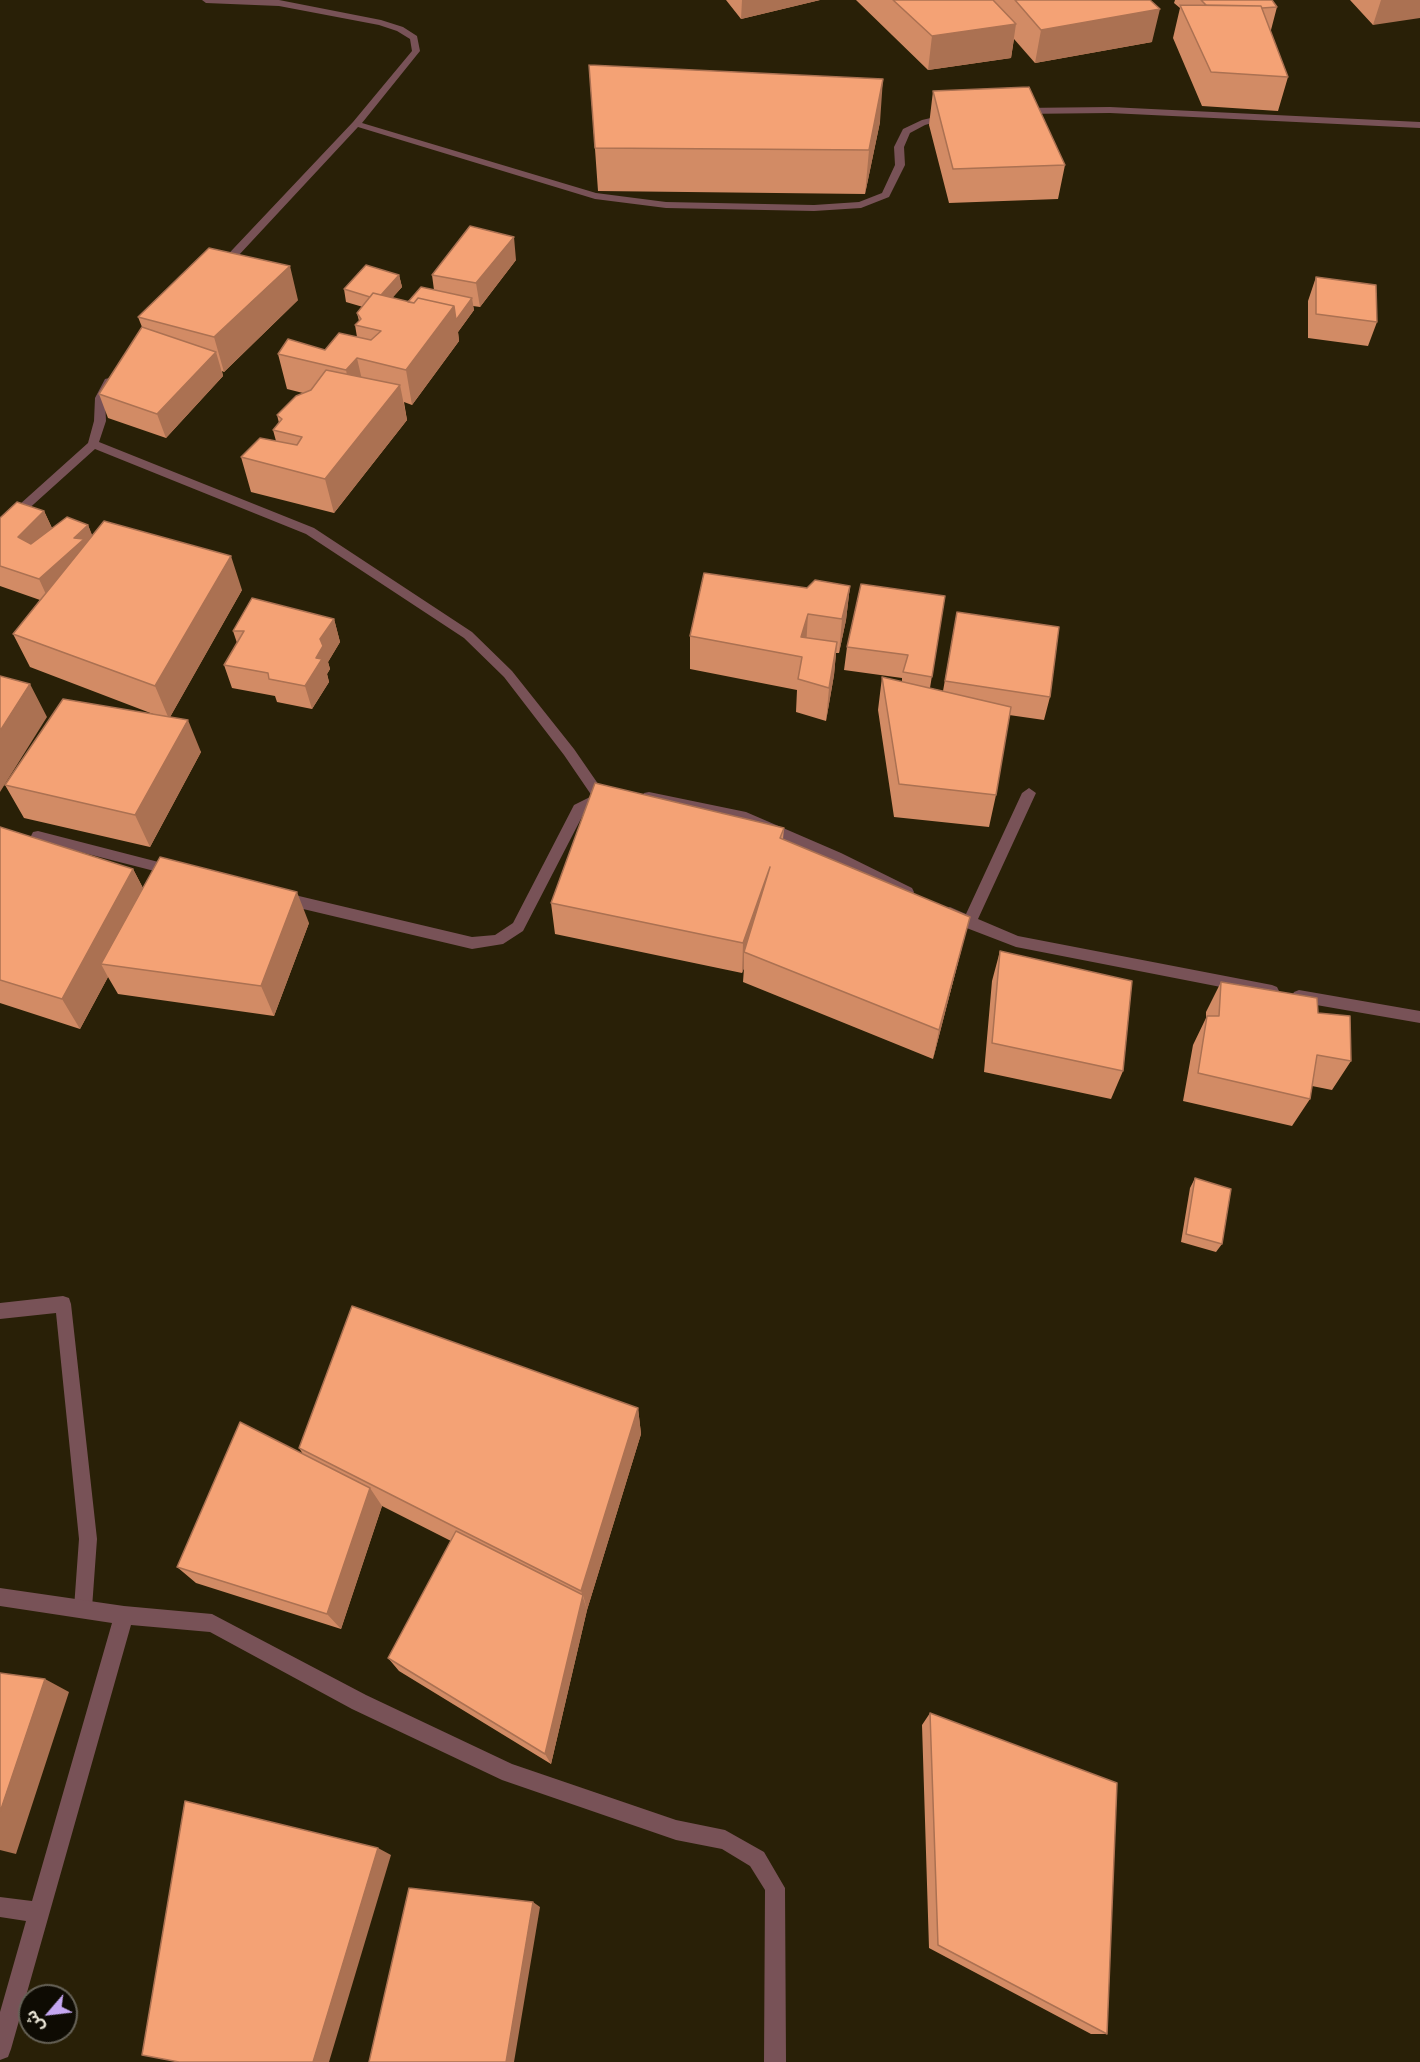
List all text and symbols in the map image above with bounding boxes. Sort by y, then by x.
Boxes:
north arrow [18,1984,78,2044]
text: ش [20,2007,48,2036]

